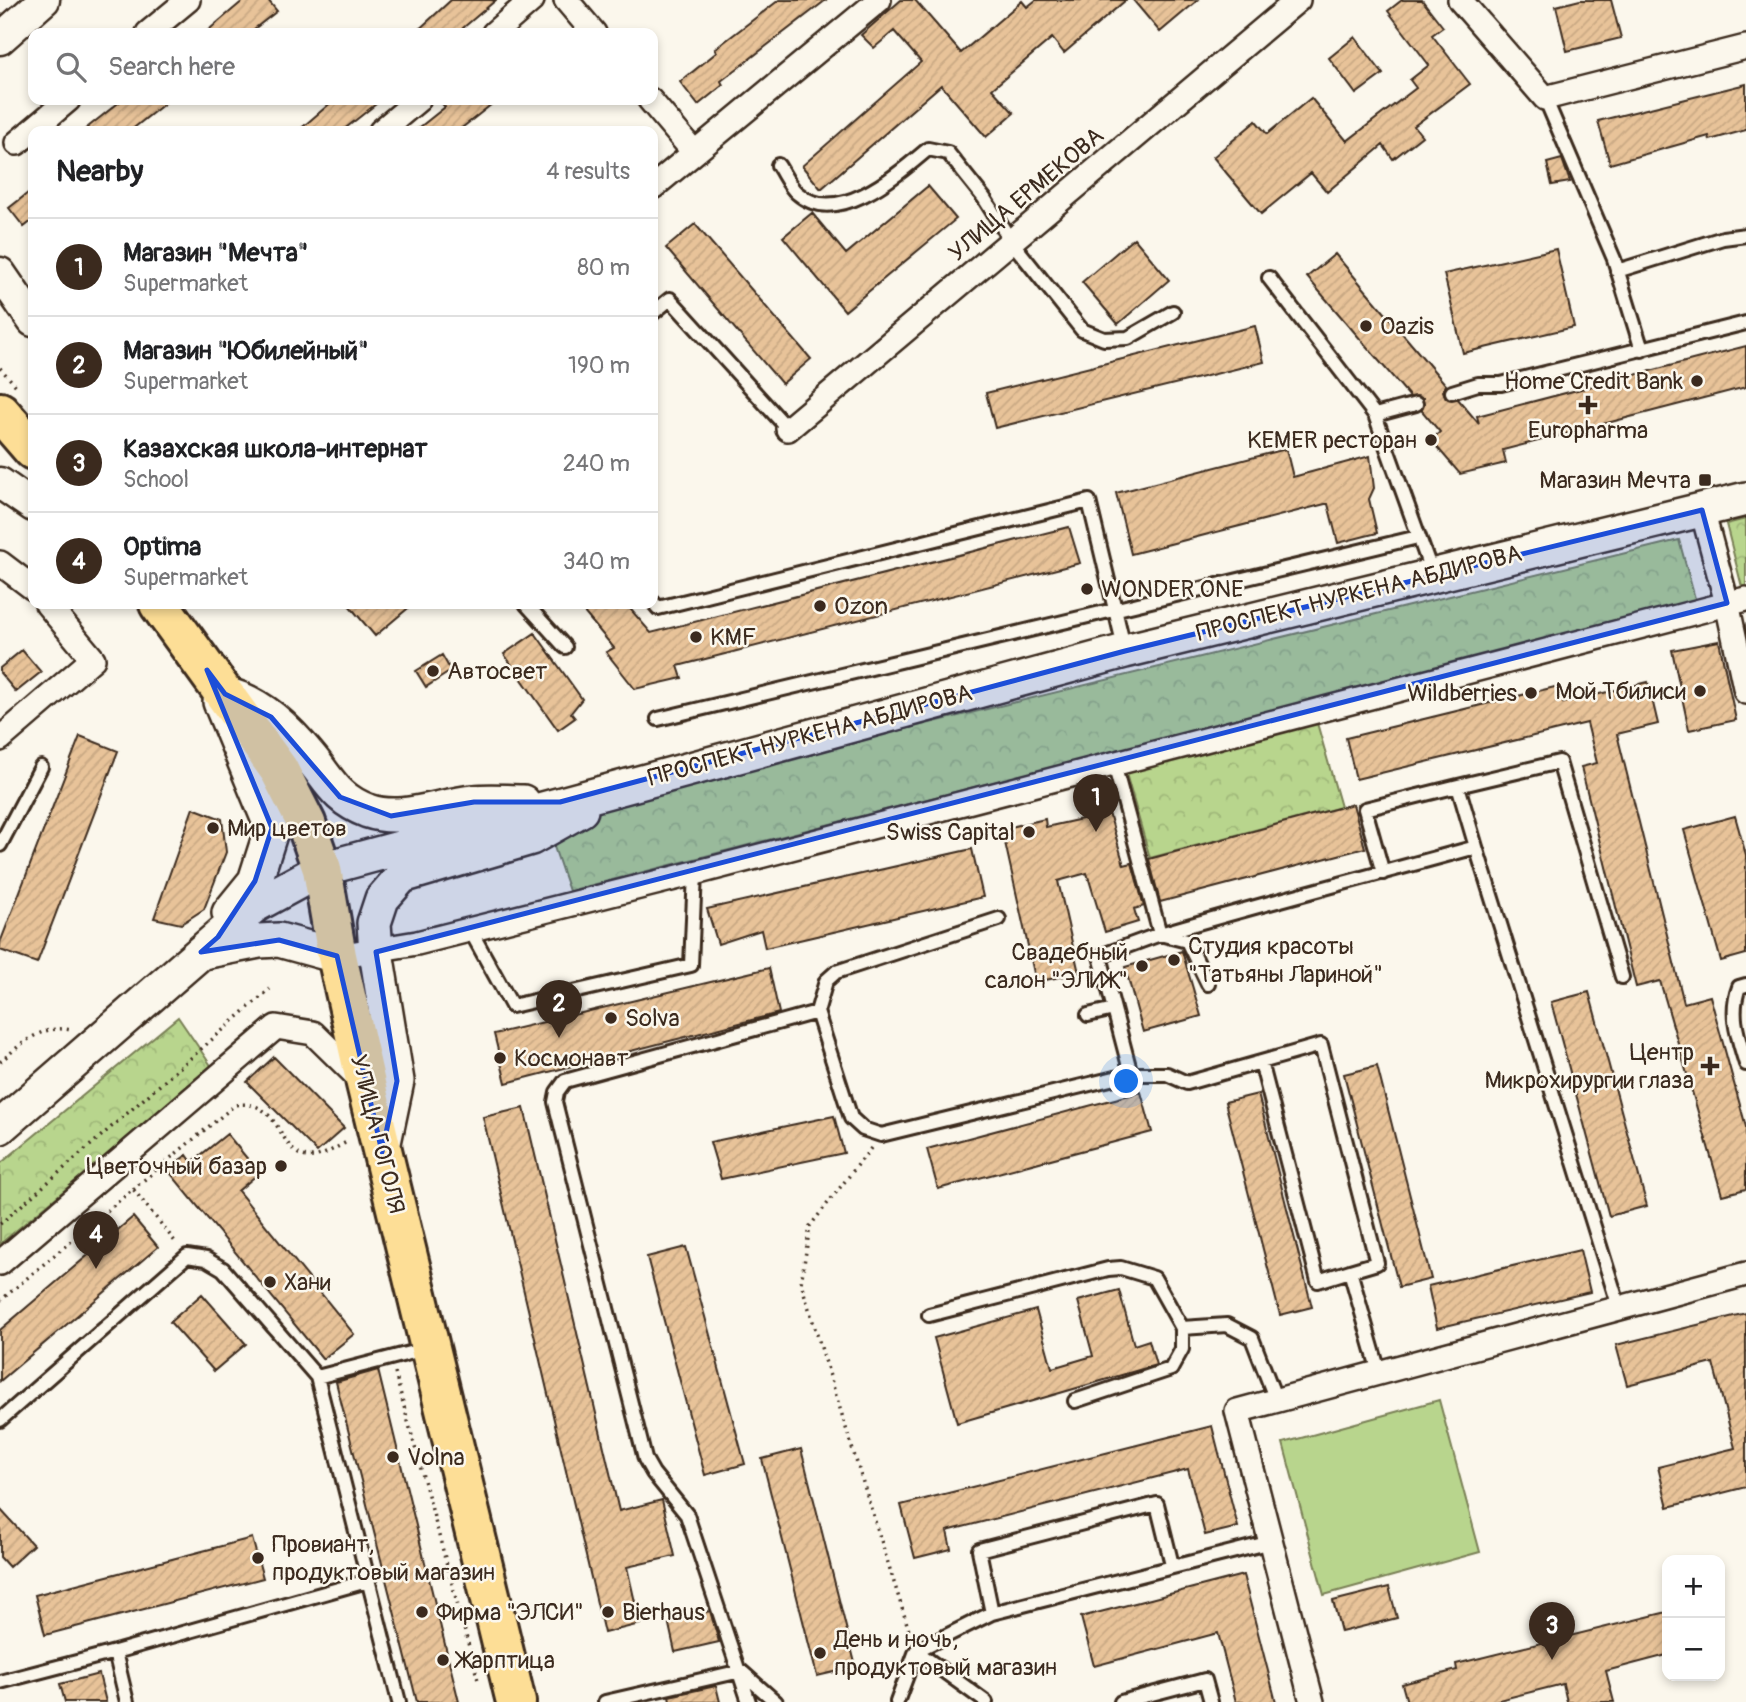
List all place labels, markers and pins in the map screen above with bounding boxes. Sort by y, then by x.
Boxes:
place label: Oazis [1380,312,1434,341]
marker: Oazis [1358,318,1374,334]
place label: Home Credit Bank [1504,367,1683,396]
marker: Home Credit Bank [1689,373,1705,389]
marker: Europharma [1580,397,1596,413]
place label: Europharma [1528,416,1648,445]
place label: KEMER ресторан [1247,426,1417,455]
marker: KEMER ресторан [1423,432,1439,448]
place label: Магазин Мечта [1539,466,1691,495]
marker: Магазин Мечта [1697,472,1713,488]
place label: WONDER ONE [1101,575,1244,604]
marker: WONDER ONE [1079,581,1095,597]
place label: Ozon [834,592,888,621]
marker: Ozon [812,598,828,614]
place label: KMF [710,623,756,652]
marker: KMF [688,629,704,645]
place label: Автосвет [447,657,547,686]
marker: Автосвет [425,663,441,679]
place label: Мой Тбилиси [1555,677,1686,706]
place label: Wildberries [1407,679,1517,708]
marker: Мой Тбилиси [1692,683,1708,699]
marker: Wildberries [1523,685,1539,701]
pin: 1 [1073,774,1119,832]
place label: Мир цветов [227,814,347,843]
place label: Swiss Capital [886,818,1015,847]
marker: Мир цветов [205,820,221,836]
marker: Swiss Capital [1021,824,1037,840]
place label: Студия красоты "Татьяны Лариной" [1188,932,1383,989]
place label: Свадебный салон "ЭЛИЖ" [985,938,1128,995]
marker: Студия красоты "Татьяны Лариной" [1166,952,1182,968]
marker: Свадебный салон "ЭЛИЖ" [1134,958,1150,974]
pin: 2 [536,980,582,1038]
place label: Solva [625,1004,680,1033]
marker: Solva [603,1010,619,1026]
place label: Центр Микрохирургии глаза [1484,1038,1694,1095]
place label: Космонавт [514,1044,629,1073]
marker: Космонавт [492,1050,508,1066]
marker: Центр Микрохирургии глаза [1700,1056,1720,1076]
place label: Цветочный базар [86,1152,267,1181]
marker: Цветочный базар [273,1158,289,1174]
pin: 4 [73,1211,119,1269]
place label: Хани [284,1268,331,1297]
marker: Хани [262,1274,278,1290]
place label: Volna [407,1443,465,1472]
marker: Volna [385,1449,401,1465]
place label: Провиант, продуктовый магазин [272,1530,495,1587]
marker: Провиант, продуктовый магазин [250,1550,266,1566]
place label: Фирма "ЭЛСИ" [436,1598,584,1627]
place label: Bierhaus [622,1598,705,1627]
pin: 3 [1529,1602,1575,1660]
marker: Фирма "ЭЛСИ" [414,1604,430,1620]
marker: Bierhaus [600,1604,616,1620]
place label: День и ночь, продуктовый магазин [833,1625,1057,1682]
marker: День и ночь, продуктовый магазин [812,1645,828,1661]
place label: Жарптица [453,1646,555,1675]
marker: Жарптица [435,1652,451,1668]

